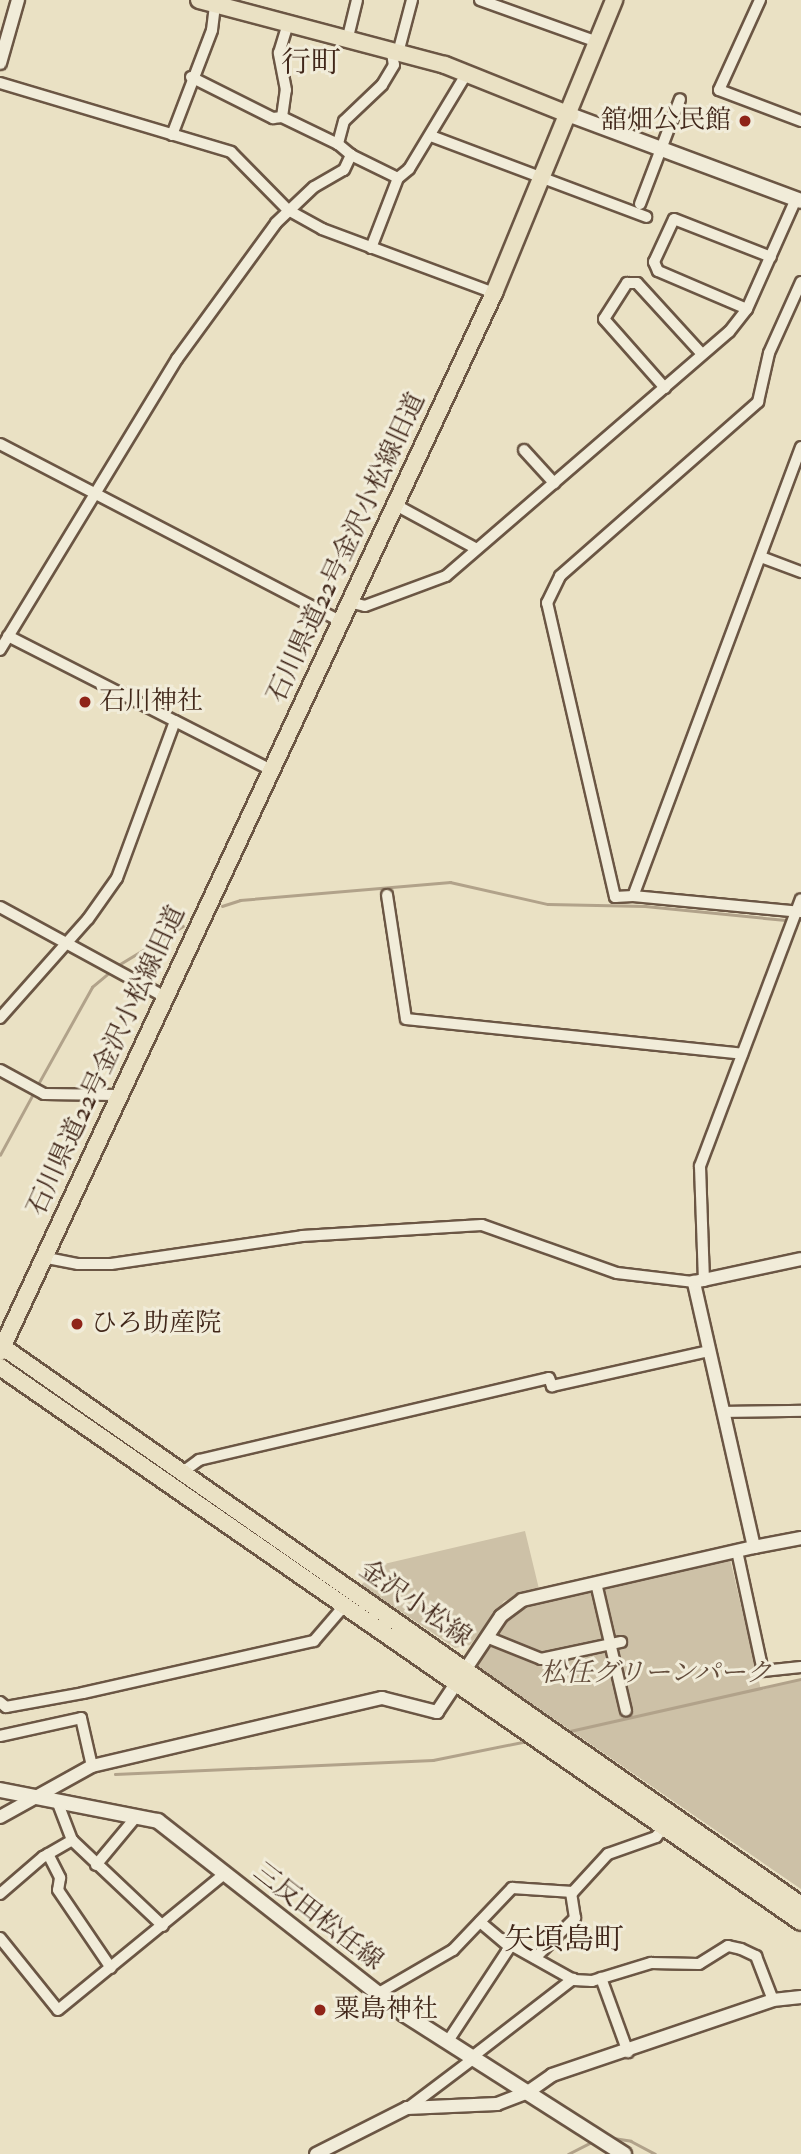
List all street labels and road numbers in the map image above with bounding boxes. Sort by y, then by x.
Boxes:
street label: 石川県道22号金沢小松線旧道 [261,388,433,708]
street label: 石川県道22号金沢小松線旧道 [21,901,193,1221]
street label: 金沢小松線 [353,1554,477,1654]
street label: 三反田松任線 [247,1857,389,1977]

